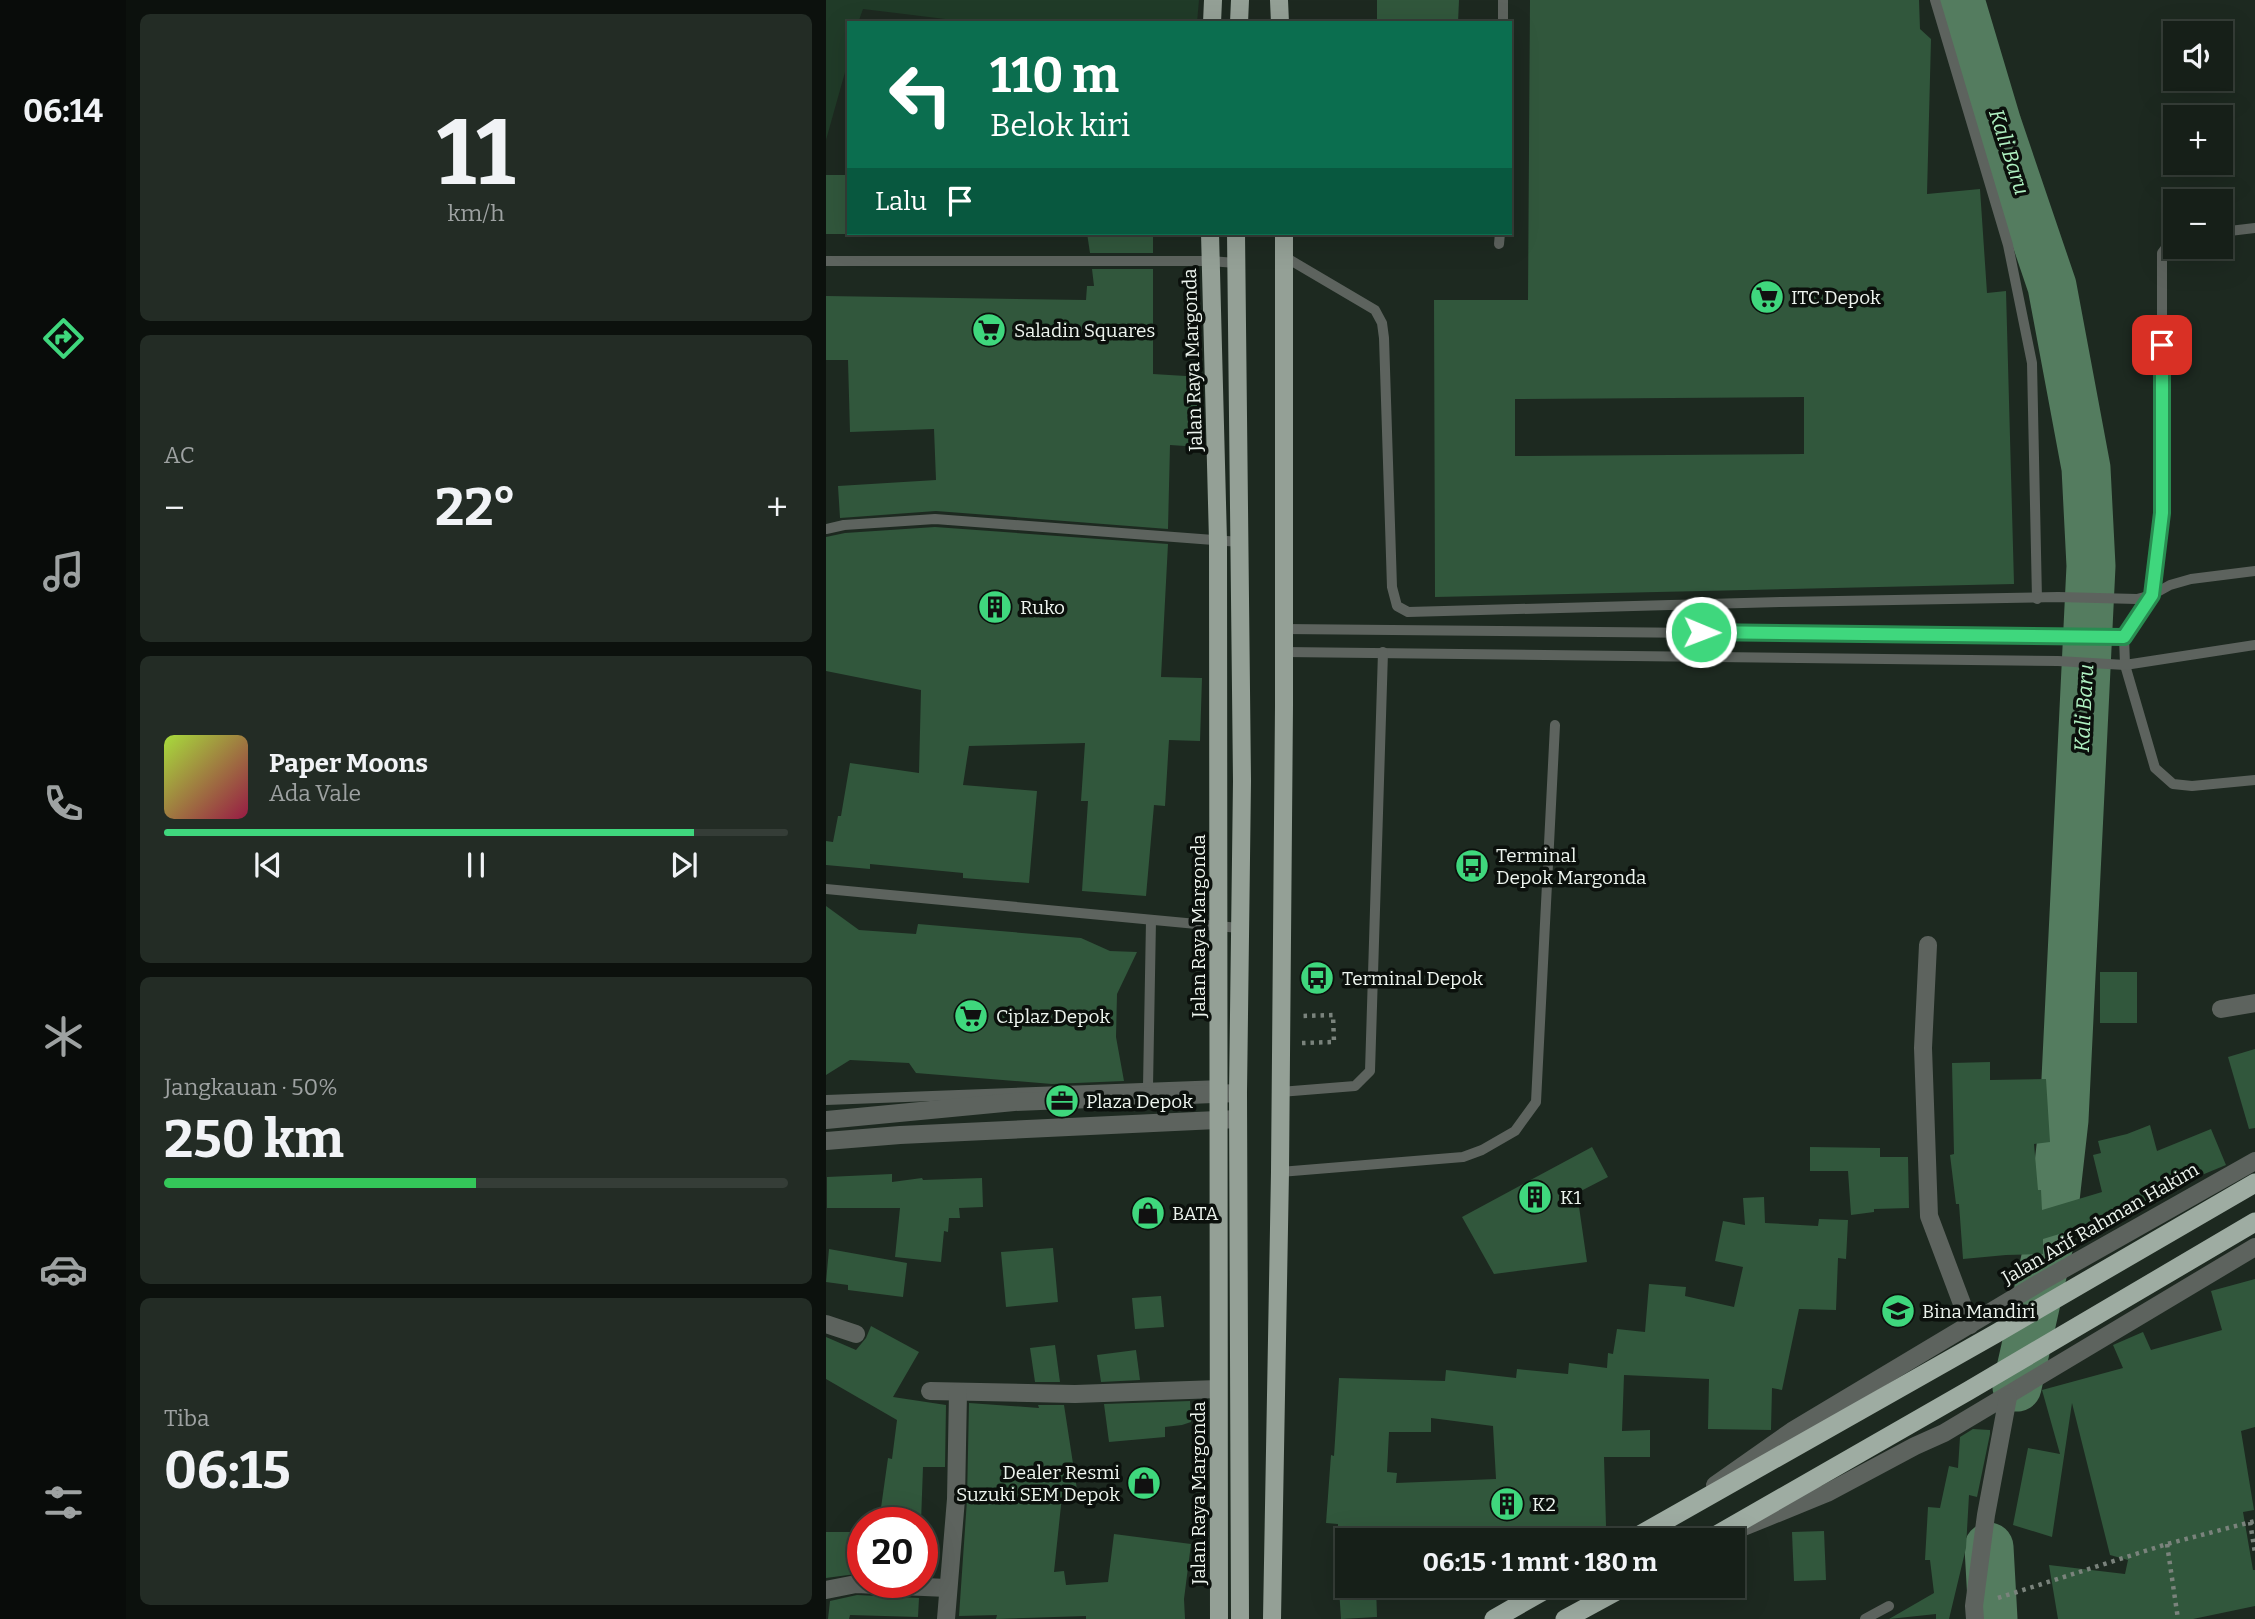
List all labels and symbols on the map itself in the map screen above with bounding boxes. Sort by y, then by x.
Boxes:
water label: Kali Baru [1983,106,2035,198]
street label: Jalan Raya Margonda [1178,267,1207,453]
supermarket icon: ITC Depok [1748,278,1786,316]
place label: ITC Depok [1791,286,1881,309]
supermarket icon: Saladin Squares [970,311,1008,349]
pin [2132,315,2192,375]
place label: Saladin Squares [1014,319,1155,342]
building icon: Ruko [976,588,1014,626]
position arrow [1664,595,1738,669]
place label: Ruko [1020,596,1065,619]
water label: Kali Baru [2069,663,2099,753]
street label: Jalan Raya Margonda [1187,834,1210,1019]
place label: Terminal Depok Margonda [1496,844,1647,889]
bus stop icon: Terminal Depok Margonda [1453,847,1491,885]
bus stop icon: Terminal Depok [1298,959,1336,997]
place label: Terminal Depok [1342,967,1483,990]
supermarket icon: Ciplaz Depok [952,997,990,1035]
place label: Ciplaz Depok [996,1005,1110,1028]
office icon: Plaza Depok [1043,1082,1081,1120]
place label: Plaza Depok [1086,1090,1193,1113]
street label: Jalan Arif Rahman Hakim [1997,1158,2203,1290]
building icon: K1 [1516,1178,1554,1216]
place label: K1 [1560,1186,1581,1209]
shop icon: BATA [1129,1194,1167,1232]
place label: BATA [1172,1202,1219,1225]
school or university icon: Bina Mandiri [1879,1292,1917,1330]
place label: Bina Mandiri [1922,1300,2036,1323]
street label: Jalan Raya Margonda [1187,1401,1210,1586]
place label: Dealer Resmi Suzuki SEM Depok [956,1461,1120,1506]
shop icon: Dealer Resmi Suzuki SEM Depok [1125,1464,1163,1502]
building icon: K2 [1488,1485,1526,1523]
place label: K2 [1532,1493,1556,1516]
speed limit sign: 20 [847,1507,938,1598]

